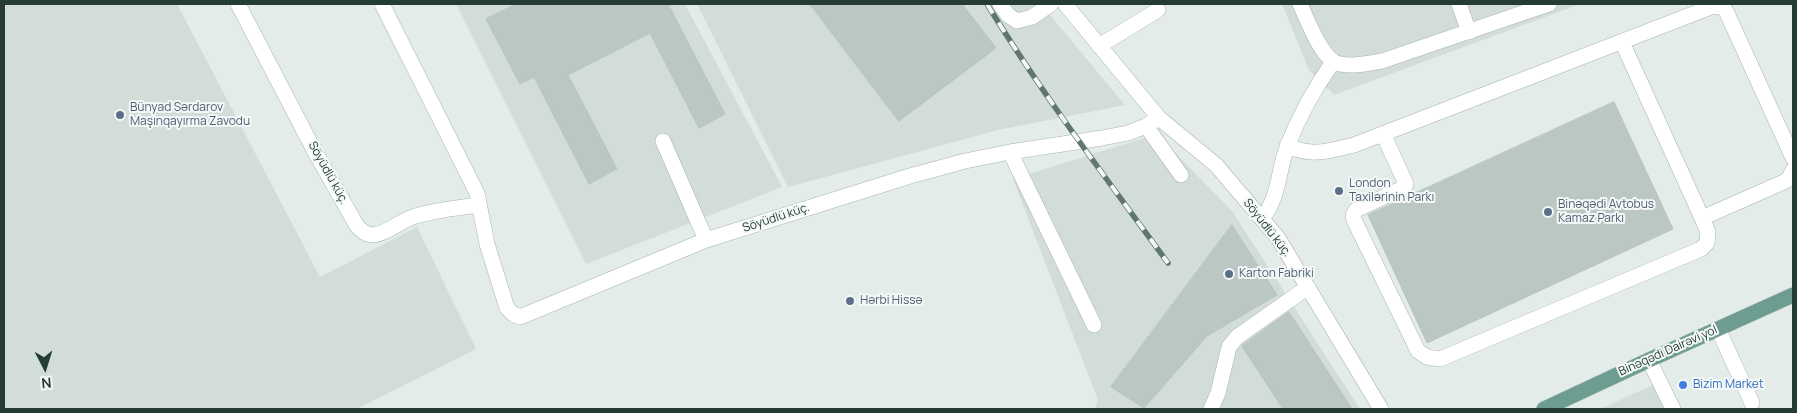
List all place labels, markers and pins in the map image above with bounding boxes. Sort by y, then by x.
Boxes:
place label: Bünyad Sərdarov Maşınqayırma Zavodu [130,101,250,129]
marker: Bünyad Sərdarov Maşınqayırma Zavodu [114,109,126,121]
place label: London Taxilərinin Parkı [1349,177,1434,205]
marker: London Taxilərinin Parkı [1333,185,1345,197]
place label: Binəqədi Avtobus Kamaz Parkı [1558,198,1654,226]
marker: Binəqədi Avtobus Kamaz Parkı [1542,206,1554,218]
place label: Karton Fabriki [1239,267,1314,281]
marker: Karton Fabriki [1223,268,1235,280]
place label: Hərbi Hissə [860,294,922,308]
marker: Hərbi Hissə [844,295,856,307]
place label: Bizim Market [1693,378,1764,392]
marker: Bizim Market [1677,379,1689,391]

